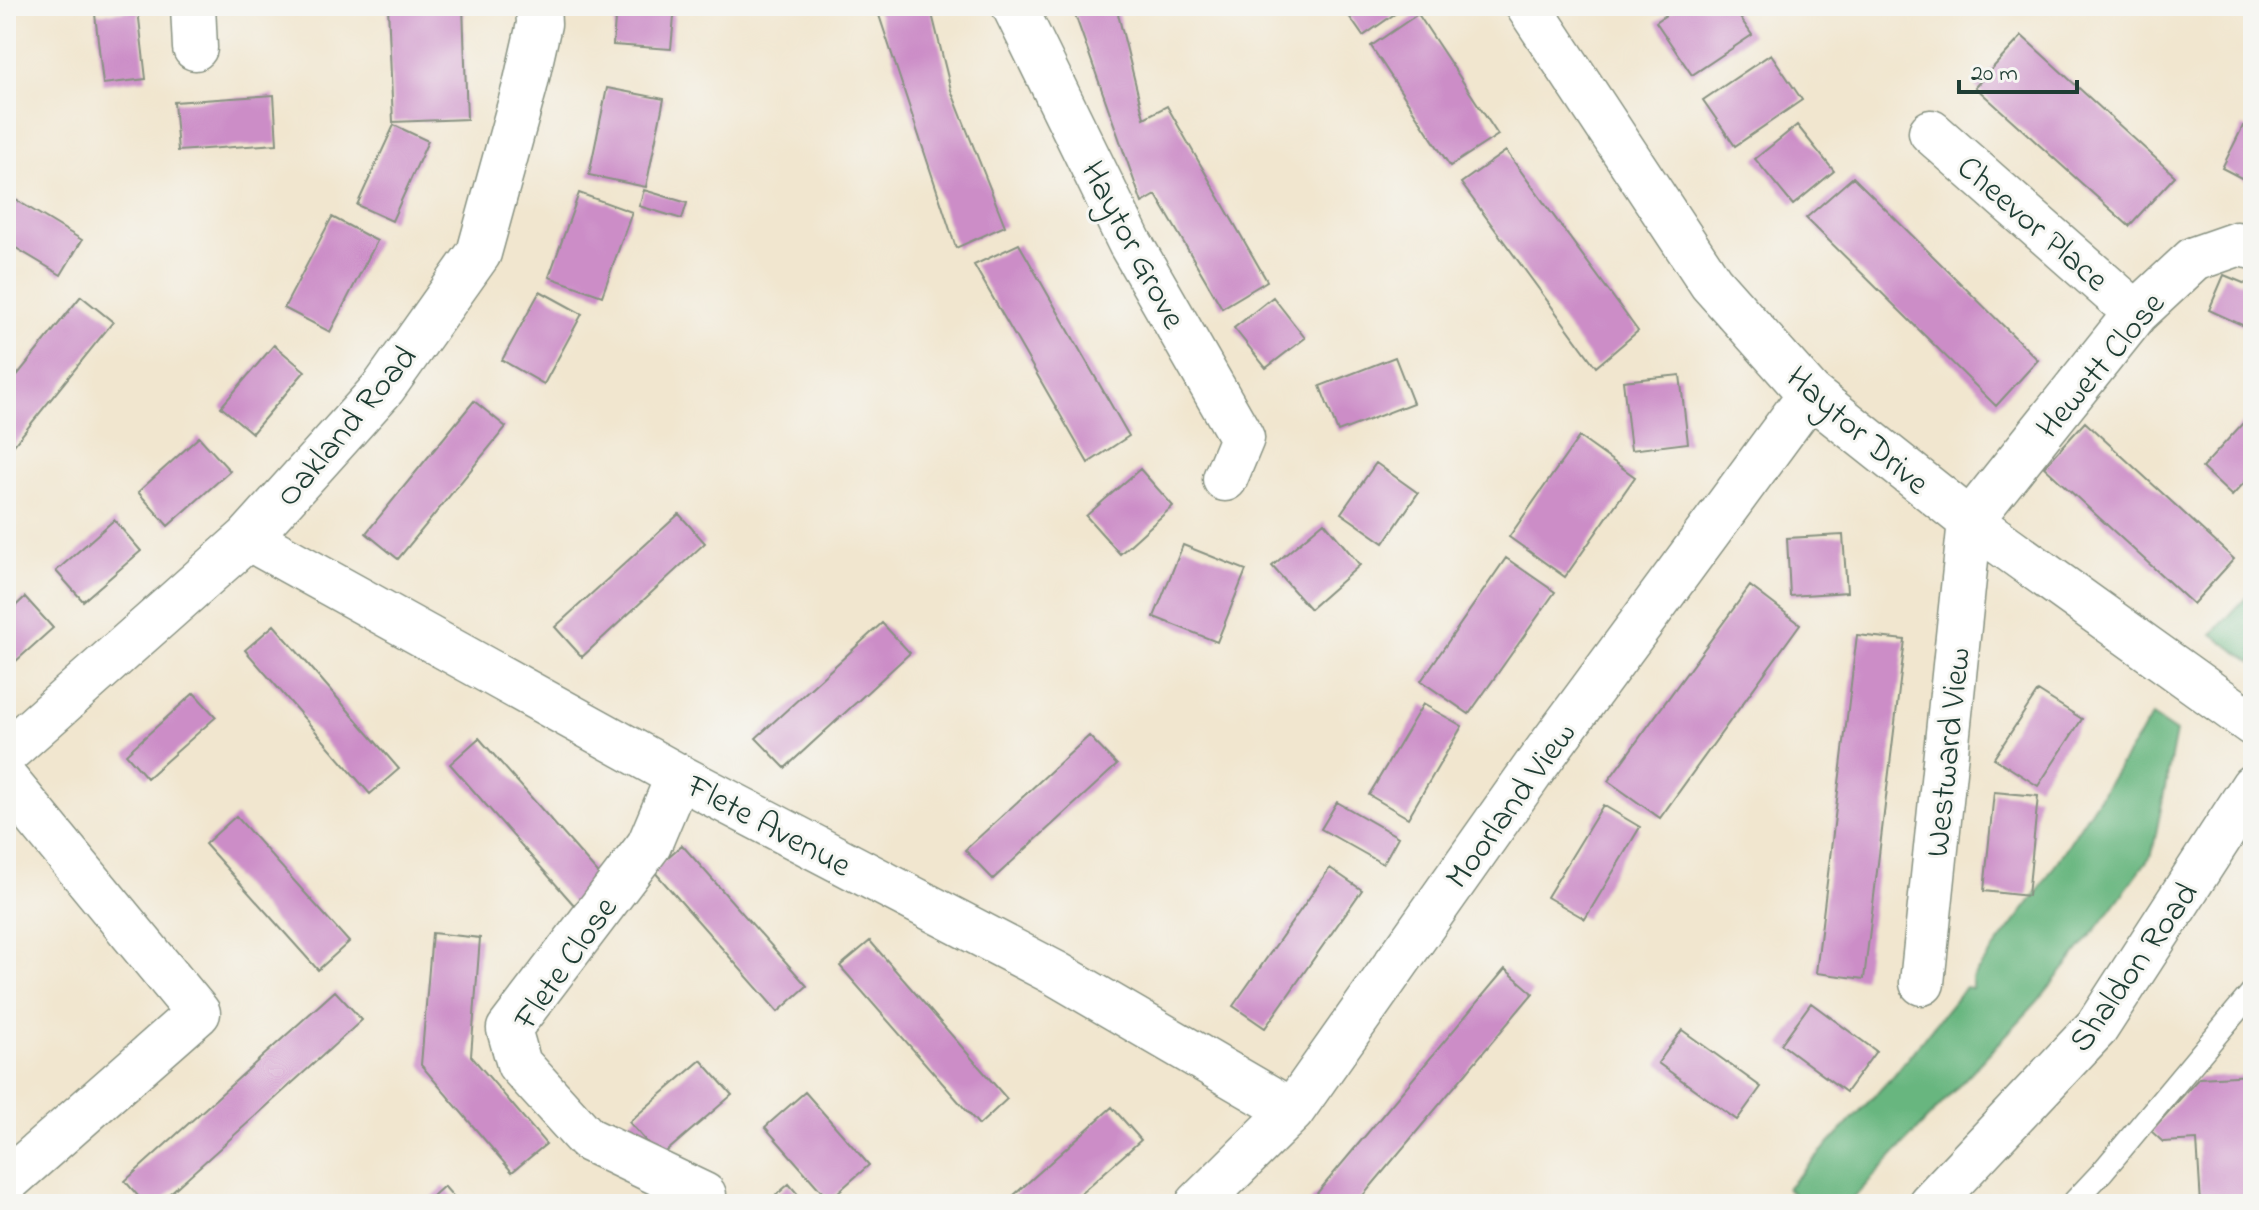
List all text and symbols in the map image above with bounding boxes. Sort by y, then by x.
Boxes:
scale bar [1959,44,2077,94]
text: 20 m [1971,57,2018,92]
street label: Cheevor Place [1944,145,2119,306]
street label: Haytor Grove [1066,153,1197,340]
street label: Hewett Close [2026,282,2179,451]
street label: Oakland Road [265,336,431,519]
street label: Haytor Drive [1774,355,1940,509]
street label: Westward View [1914,645,1986,860]
street label: Moorland View [1434,712,1590,900]
street label: Flete Avenue [676,763,860,892]
street label: Shaldon Road [2058,873,2213,1064]
street label: Flete Close [502,887,632,1042]

